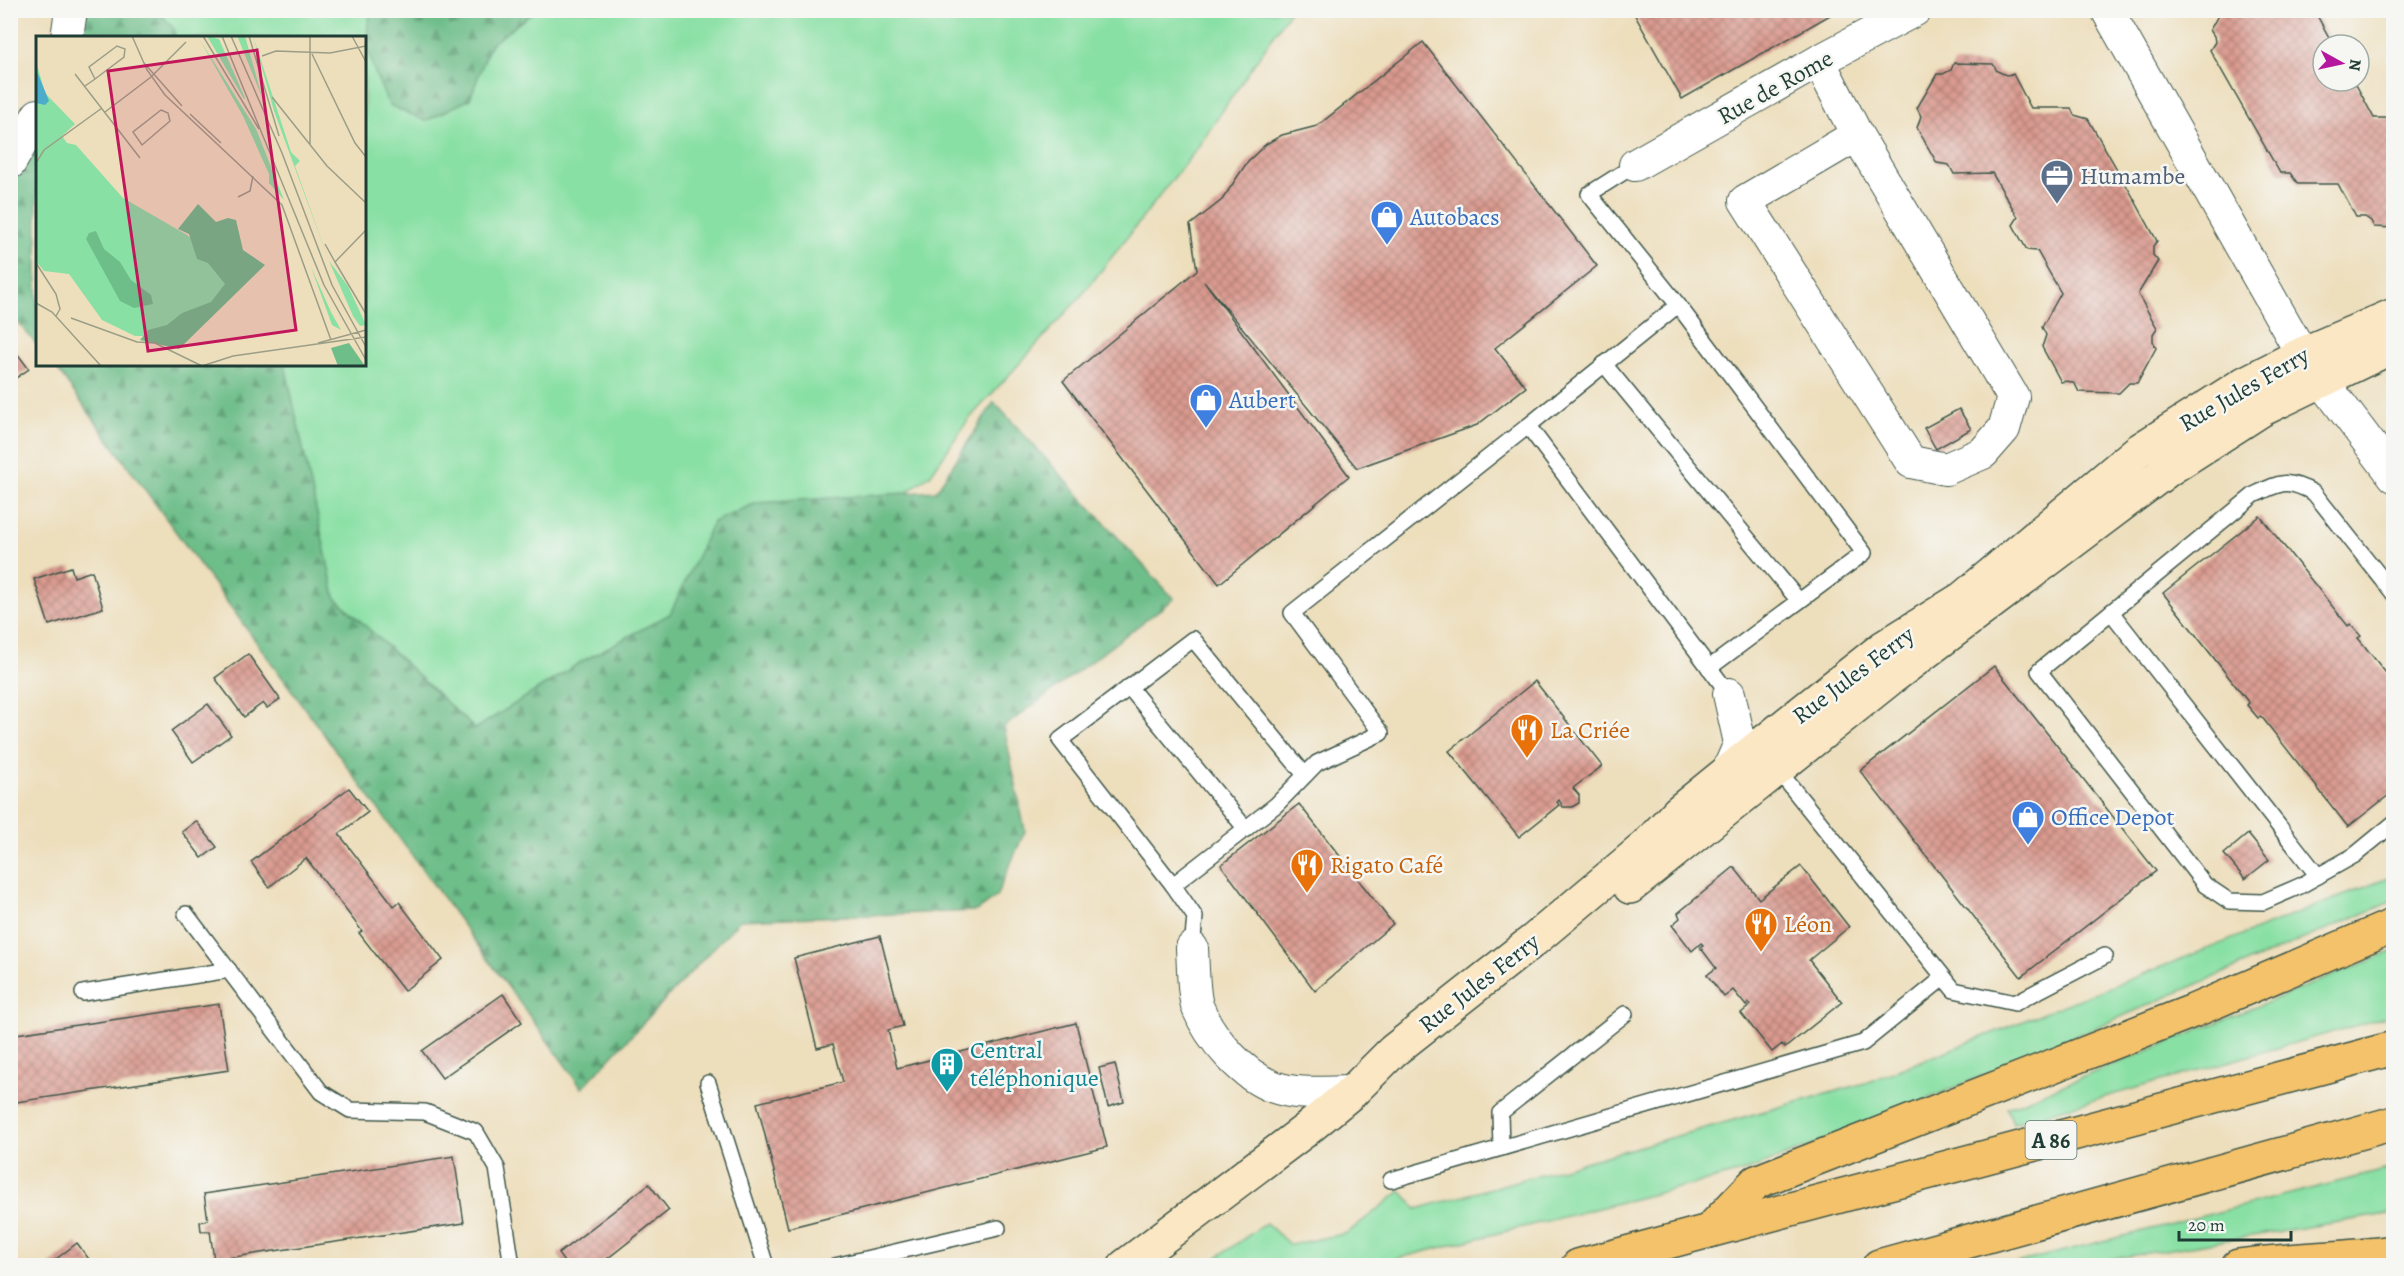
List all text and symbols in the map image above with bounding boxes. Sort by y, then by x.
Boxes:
north arrow [2311,33,2371,93]
inset map [36,36,366,366]
street label: Rue de Rome [1712,42,1838,132]
text: N [2343,58,2367,73]
office icon: Humambe [2039,158,2075,205]
place label: Humambe [2080,160,2185,192]
shop icon: Autobacs [1369,199,1405,246]
place label: Autobacs [1409,201,1500,233]
street label: Rue Jules Ferry [2173,339,2315,439]
shop icon: Aubert [1188,382,1224,429]
place label: Aubert [1228,384,1296,416]
street label: Rue Jules Ferry [1785,618,1921,731]
restaurant icon: La Criée [1509,712,1545,759]
place label: La Criée [1550,714,1630,746]
shop icon: Office Depot [2010,799,2046,846]
place label: Office Depot [2051,801,2174,833]
restaurant icon: Rigato Café [1289,847,1325,894]
place label: Rigato Café [1330,849,1443,881]
restaurant icon: Léon [1743,906,1779,953]
place label: Léon [1784,908,1832,940]
street label: Rue Jules Ferry [1412,926,1546,1040]
place label: Central téléphonique [970,1034,1099,1094]
building icon: Central téléphonique [929,1046,965,1093]
road number: A 86 [2026,1121,2076,1159]
scale bar [2179,1204,2292,1242]
text: 20 m [2188,1213,2225,1237]

